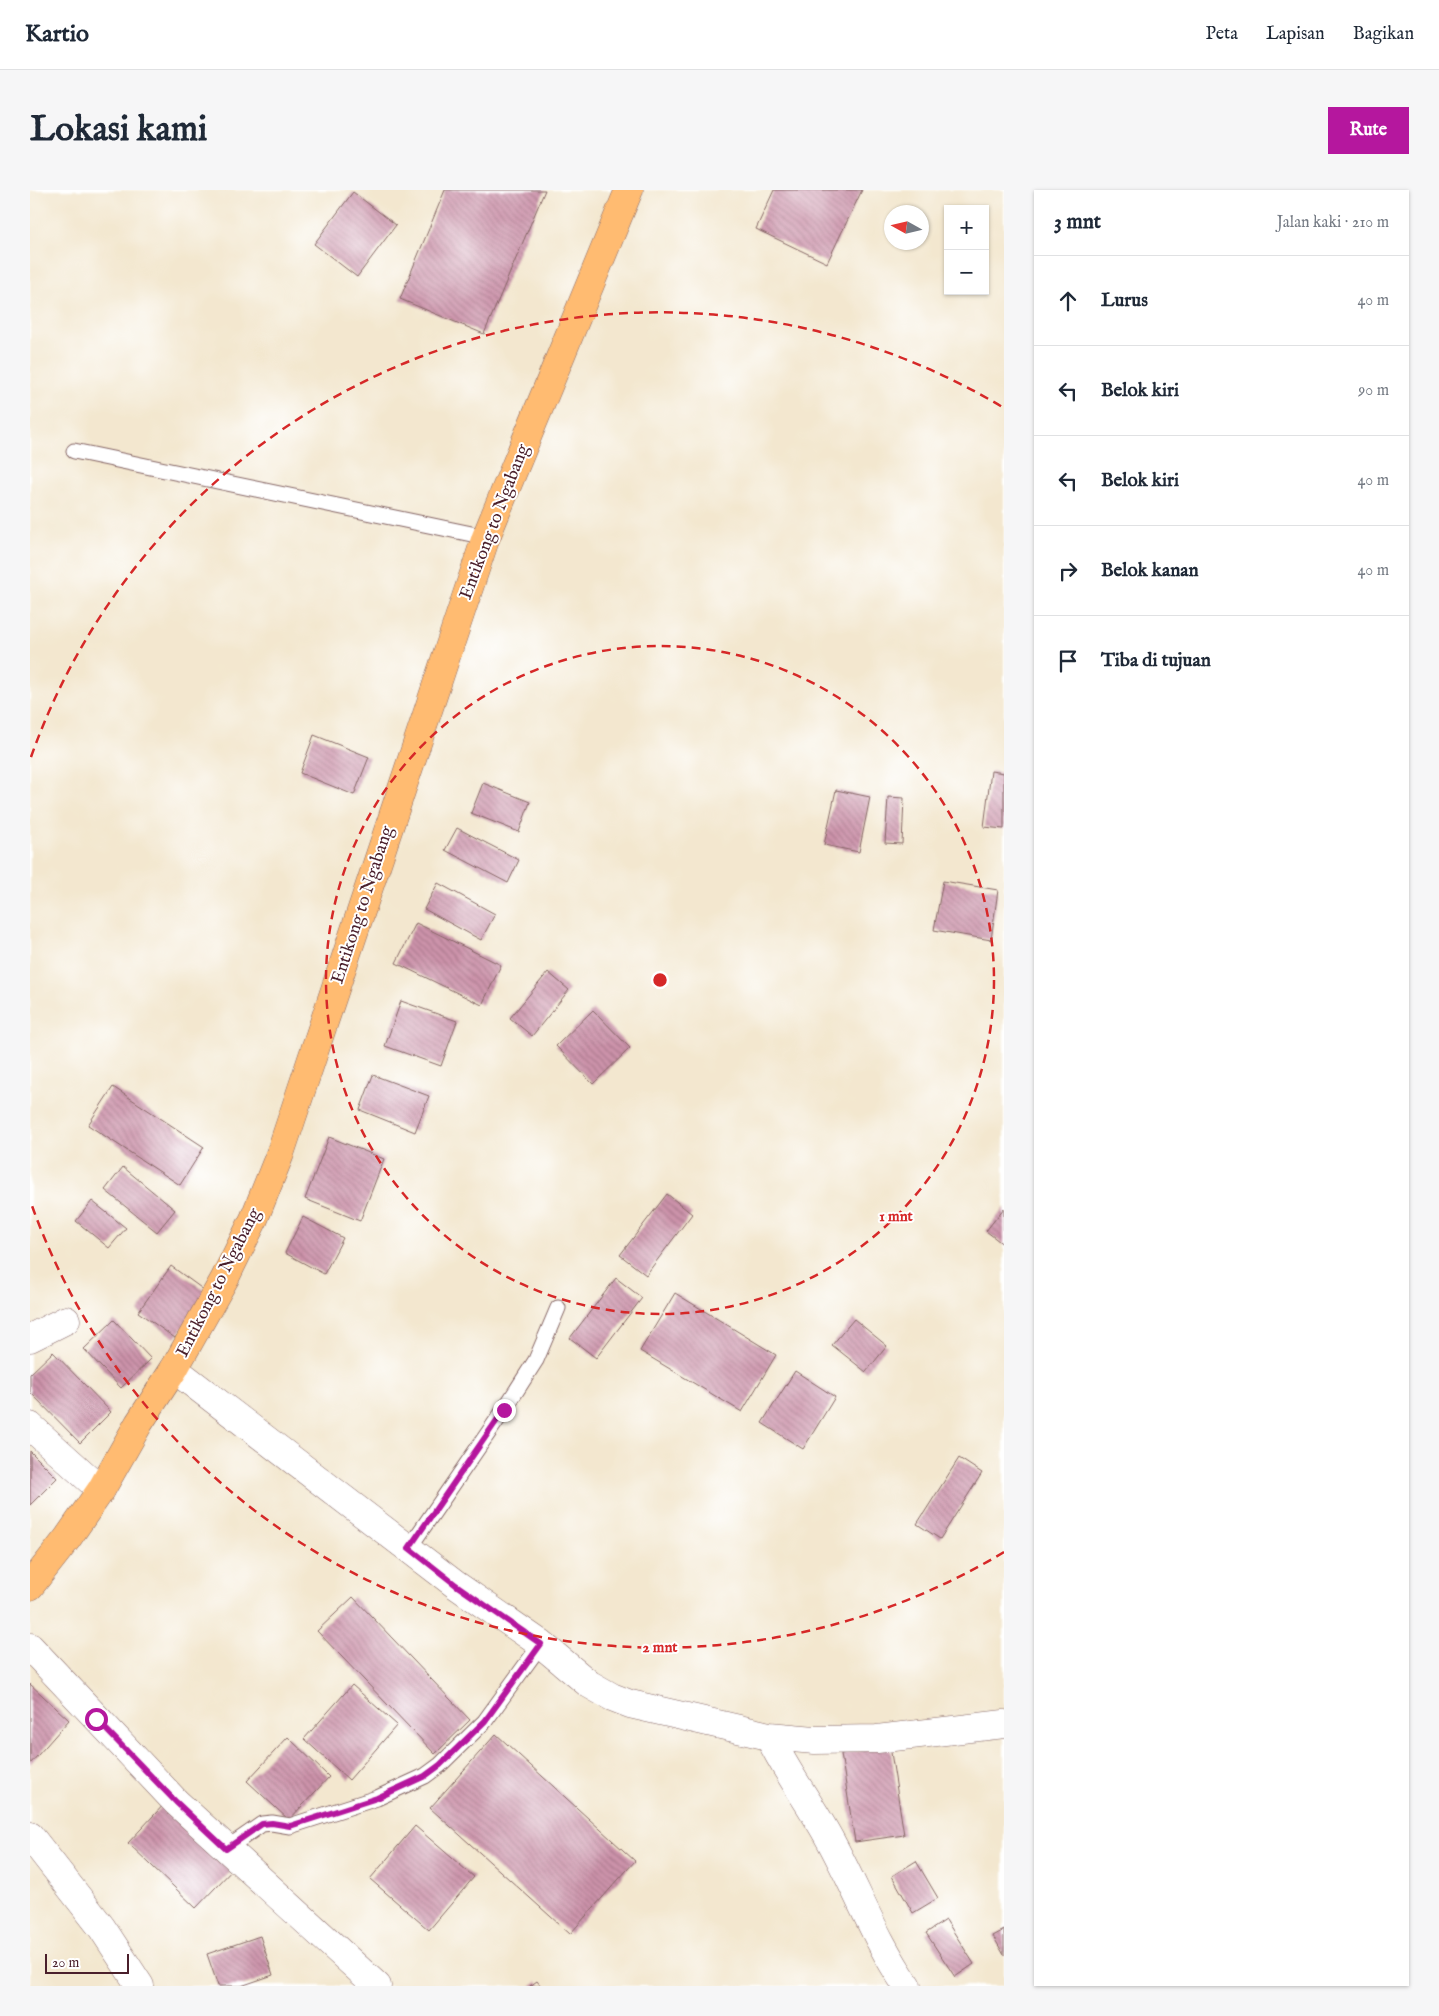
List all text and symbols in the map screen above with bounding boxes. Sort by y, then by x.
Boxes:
text: Kartio [25,19,89,50]
text: Peta [1206,23,1238,46]
text: Lapisan [1266,23,1325,46]
text: Bagikan [1353,23,1414,46]
button: Rute [1328,107,1409,154]
text: Lokasi kami [30,108,207,153]
north arrow [884,205,929,250]
map controls [944,205,989,295]
button: + [944,205,989,250]
text: 3 mnt [1054,209,1101,236]
text: Jalan kaki · 210 m [1277,213,1389,233]
button: − [944,250,989,295]
icon: ahead [1054,287,1082,315]
text: Lurus [1101,289,1148,313]
text: 40 m [1357,291,1389,311]
icon: left [1054,377,1082,405]
text: Belok kiri [1101,379,1179,403]
text: 90 m [1358,381,1389,401]
street label: Entikong to Ngabang [455,441,535,603]
icon: left [1054,467,1082,495]
text: Belok kiri [1101,469,1179,493]
text: 40 m [1357,471,1389,491]
icon: right [1054,557,1082,585]
text: Belok kanan [1101,559,1199,583]
text: 40 m [1357,561,1389,581]
icon: arrive [1054,647,1082,675]
text: Tiba di tujuan [1101,649,1211,673]
street label: Entikong to Ngabang [327,823,399,987]
centre of rings [651,971,669,989]
street label: Entikong to Ngabang [171,1204,267,1362]
text: 1 mnt [879,1207,914,1226]
route end [493,1399,516,1422]
text: 2 mnt [643,1638,678,1657]
route start [85,1708,108,1731]
scale bar [45,1951,129,1974]
text: 20 m [52,1954,79,1972]

